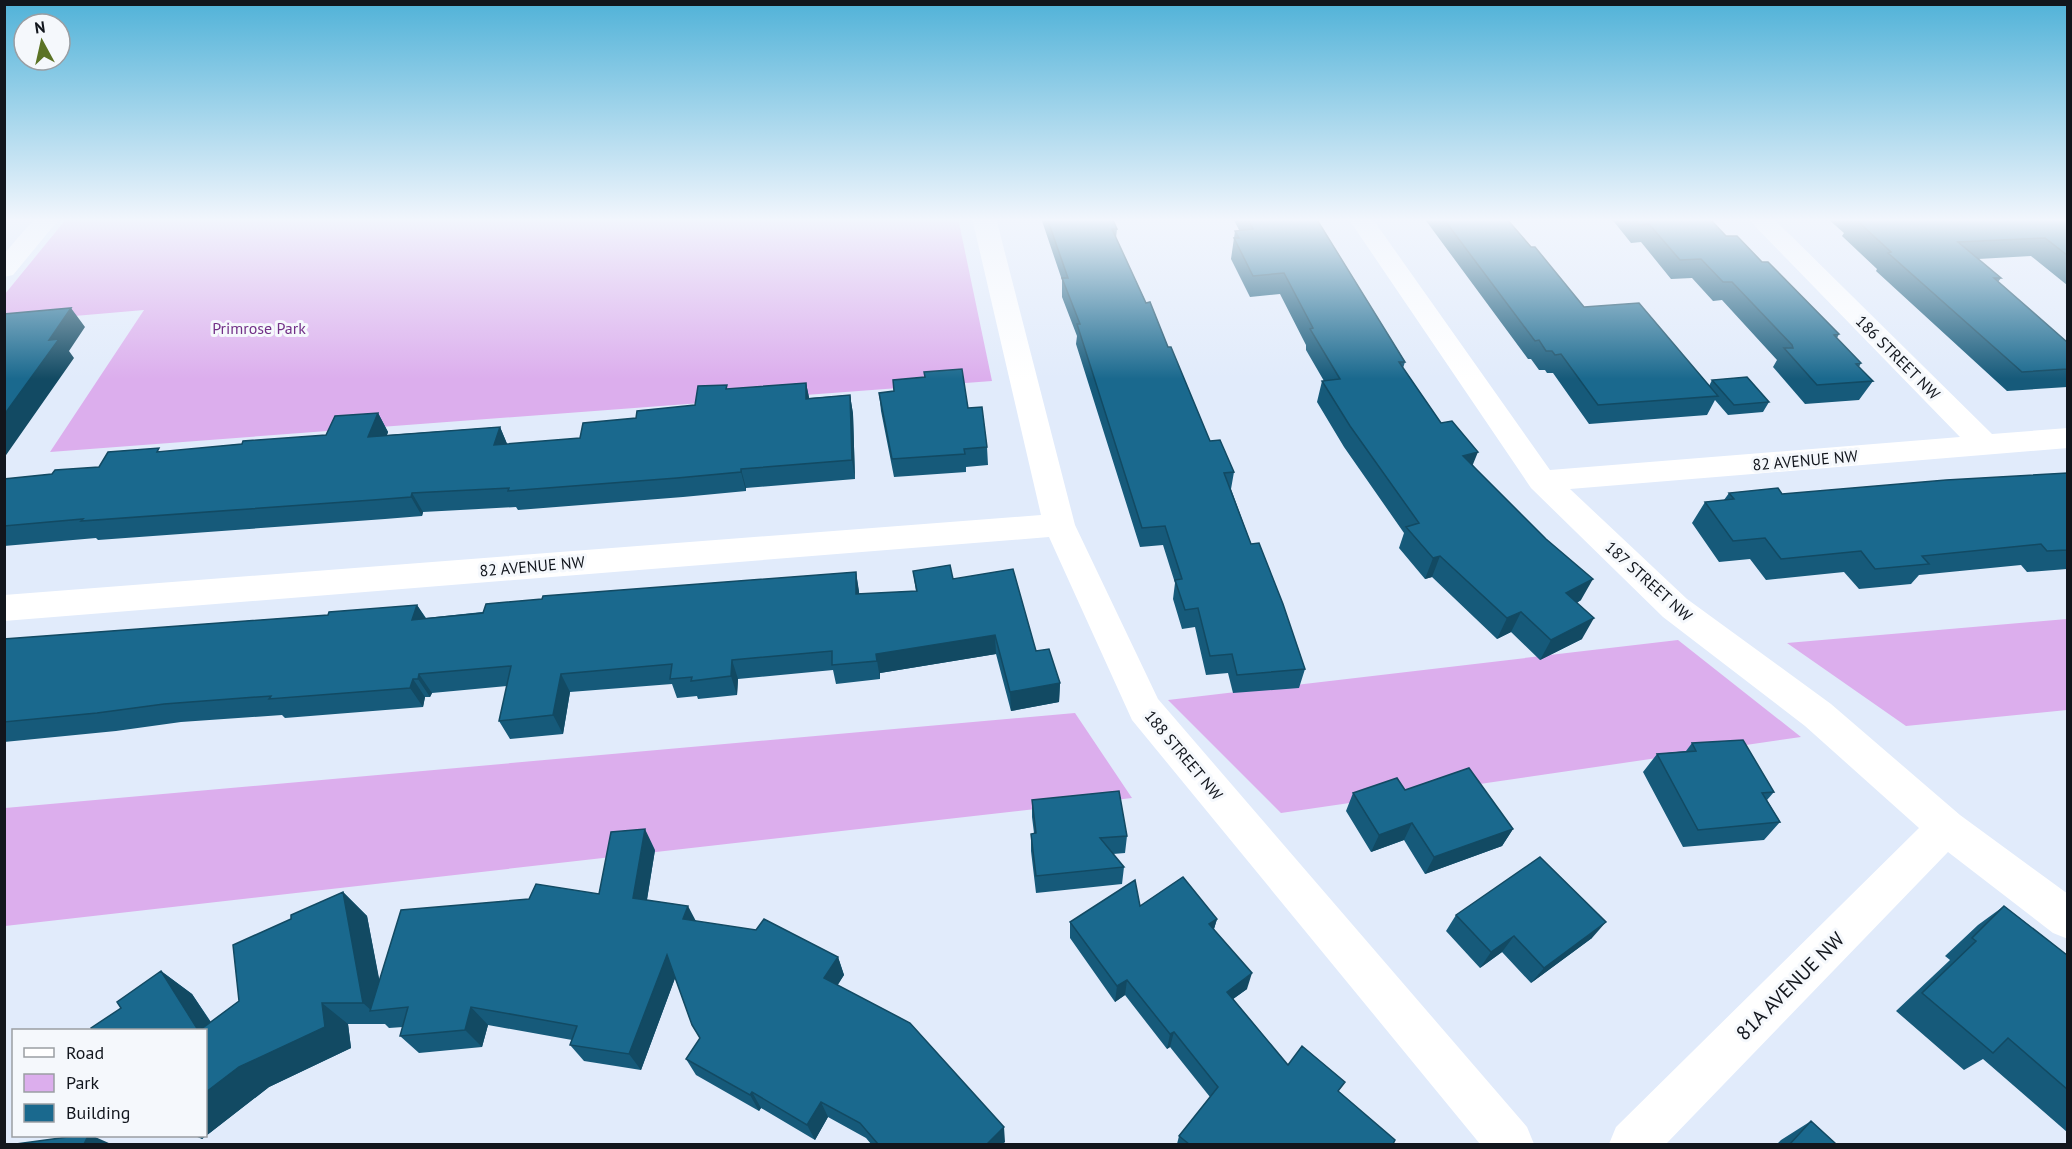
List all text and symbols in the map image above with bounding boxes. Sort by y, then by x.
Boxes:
north arrow [12,12,72,72]
text: N [33,17,47,38]
street label: 186 STREET NW [1852,311,1945,404]
park label: Primrose Park [212,318,306,338]
street label: 82 AVENUE NW [1752,445,1859,475]
street label: 187 STREET NW [1601,537,1697,626]
street label: 82 AVENUE NW [479,551,586,581]
street label: 188 STREET NW [1141,706,1228,805]
street label: 81A AVENUE NW [1730,926,1850,1046]
legend [12,1029,207,1137]
text: Road [66,1041,104,1064]
text: Park [66,1071,99,1094]
text: Building [66,1101,130,1124]

